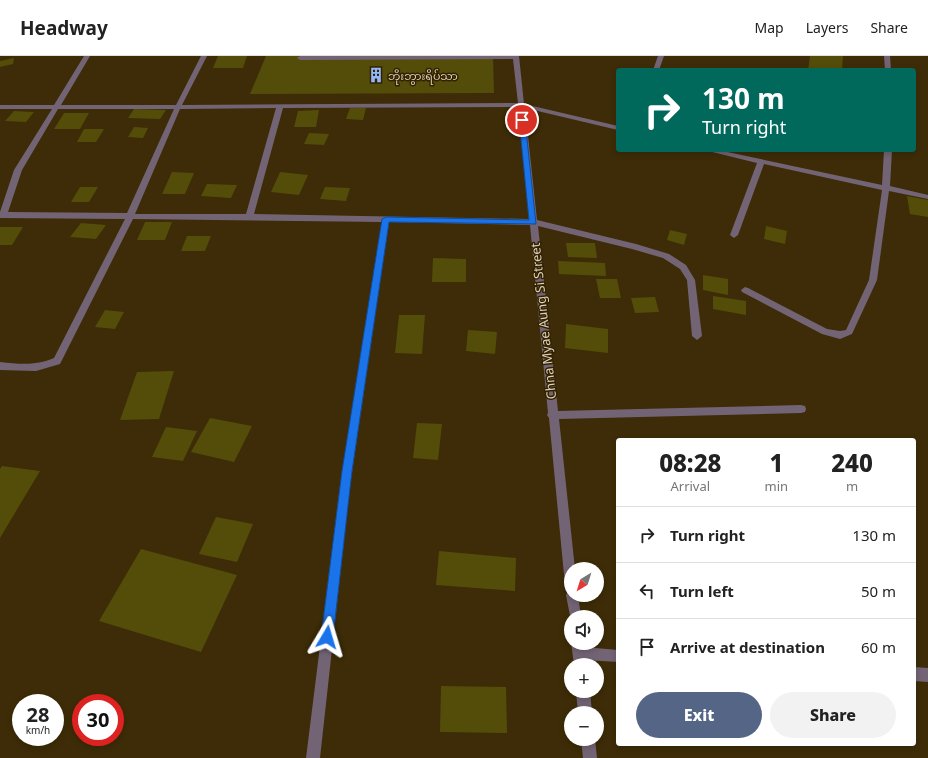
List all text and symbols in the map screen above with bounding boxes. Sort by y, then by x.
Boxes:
text: Headway [20,15,108,41]
text: Map [755,18,784,37]
text: Layers [806,18,848,37]
text: Share [870,18,908,37]
building icon: ဘိုးဘွားရိပ်သာ [367,66,385,84]
place label: ဘိုးဘွားရိပ်သာ [388,68,458,85]
text: 130 m [702,79,785,117]
icon: right [636,84,688,136]
pin [505,103,539,137]
icon: arrive [511,109,533,131]
text: Turn right [702,115,786,139]
street label: Chna Myae Aung Si Street [526,242,560,400]
text: 08:28 [659,446,721,479]
text: 1 [769,446,783,479]
text: 240 [831,446,873,479]
text: Arrival [670,477,710,495]
text: min [765,477,788,495]
text: m [846,477,858,495]
icon: right [636,524,658,546]
text: Turn right [670,525,745,545]
text: 130 m [852,525,896,545]
north arrow [564,562,604,602]
map controls [564,562,604,746]
icon: left [636,580,658,602]
text: Turn left [670,581,734,601]
text: 50 m [861,581,896,601]
button: sound [564,610,604,650]
position arrow [306,616,348,658]
icon: arrive [636,636,658,658]
text: Arrive at destination [670,637,825,657]
text: 60 m [861,637,896,657]
button: + [564,658,604,698]
button: Exit [636,692,762,738]
button: Share [770,692,896,738]
speed limit sign: 30 [72,694,124,746]
text: 28 [27,701,49,728]
button: − [564,706,604,746]
text: km/h [26,723,50,737]

